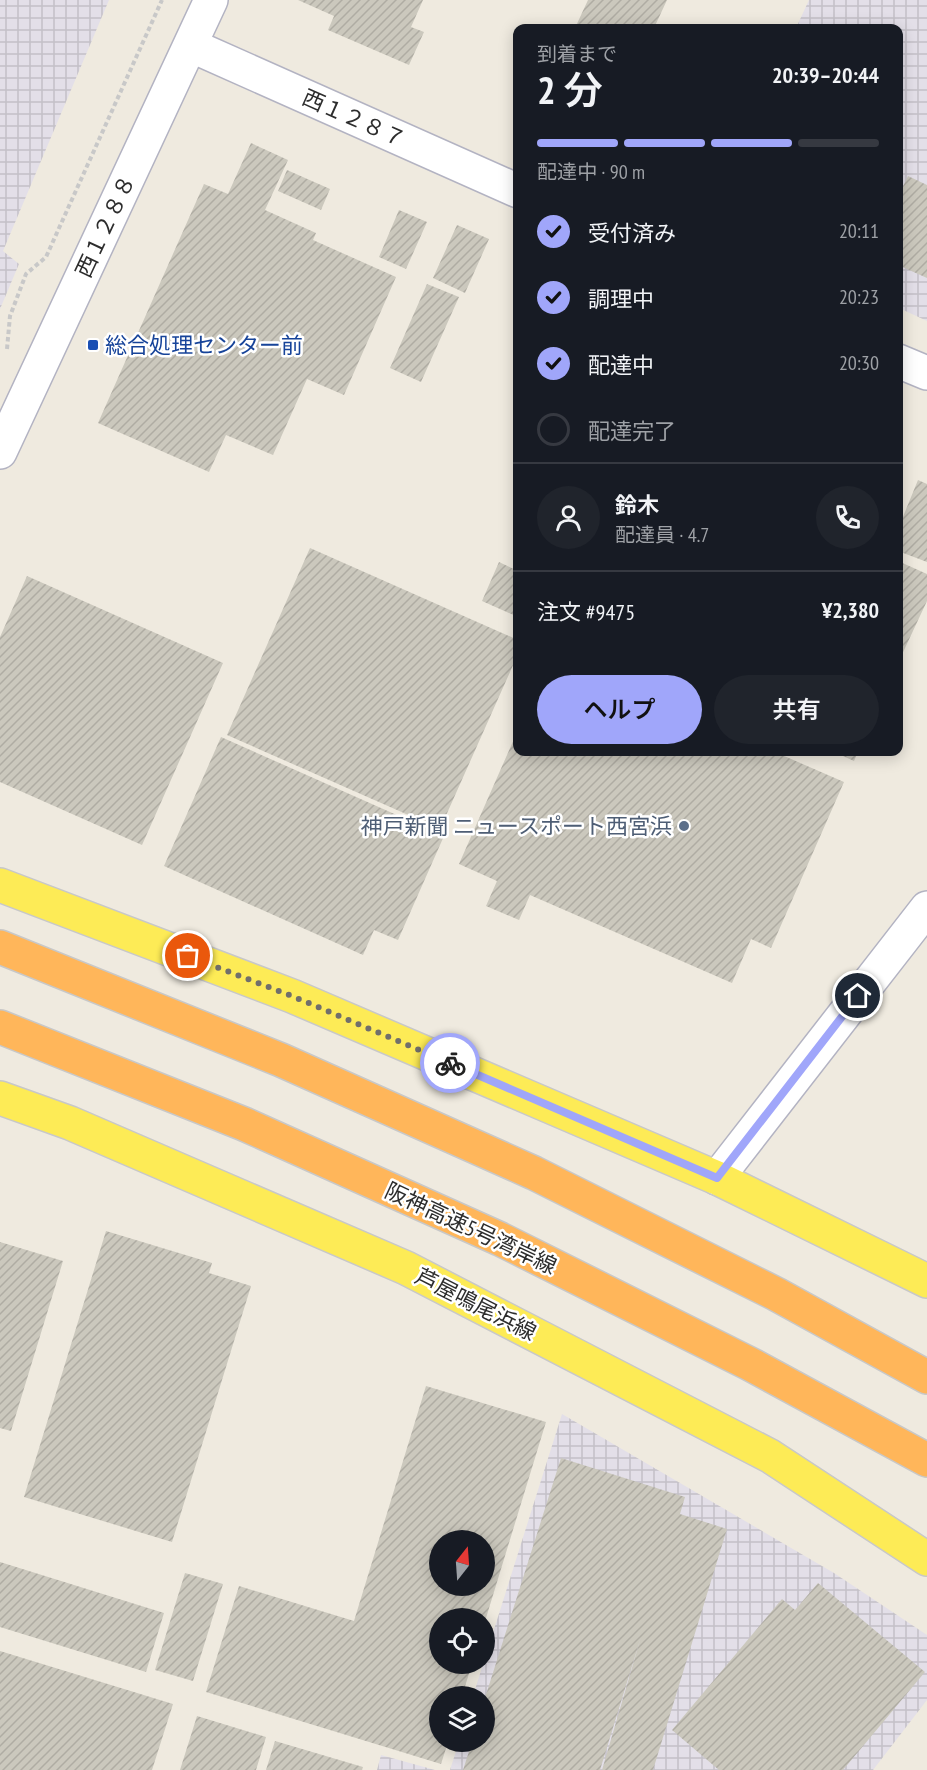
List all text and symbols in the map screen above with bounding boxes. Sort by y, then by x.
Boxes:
text: 到着まで [537,41,617,67]
text: 20:39–20:44 [772,61,879,89]
text: 2 分 [537,64,603,115]
street label: 西１２８７ [298,83,410,153]
text: 配達中 · 90 m [537,159,645,185]
street label: 西１２８８ [69,170,141,282]
icon: check [537,215,570,248]
text: 20:11 [839,218,879,244]
text: 受付済み [588,219,676,247]
icon: check [537,281,570,314]
text: 20:23 [839,284,879,310]
text: 調理中 [588,285,654,313]
place label: 総合処理センター前 [105,331,303,359]
marker: 総合処理センター前 [86,338,100,352]
icon: check [537,347,570,380]
text: 20:30 [839,350,879,376]
text: 配達中 [588,351,654,379]
text: 配達完了 [588,417,676,445]
button: person [537,486,600,549]
button: phone [816,486,879,549]
text: 鈴木 [615,491,659,519]
text: 配達員 · 4.7 [615,522,709,548]
text: ¥2,380 [822,596,879,624]
text: 注文 #9475 [537,598,635,626]
button: ヘルプ [537,675,702,744]
button: 共有 [714,675,879,744]
place label: 神戸新聞 ニュースポート西宮浜 [360,812,672,840]
marker: 神戸新聞 ニュースポート西宮浜 [677,819,691,833]
pin [162,930,213,981]
icon: bag [171,939,204,972]
pin [832,970,883,1021]
icon: home [841,979,874,1012]
courier [420,1033,480,1093]
icon: bike [434,1047,467,1080]
street label: 阪神高速5号湾岸線 [381,1176,561,1280]
street label: 芦屋鳴尾浜線 [411,1262,541,1346]
north arrow [429,1530,495,1596]
map controls [429,1530,495,1752]
button: locate [429,1608,495,1674]
button: layers [429,1686,495,1752]

